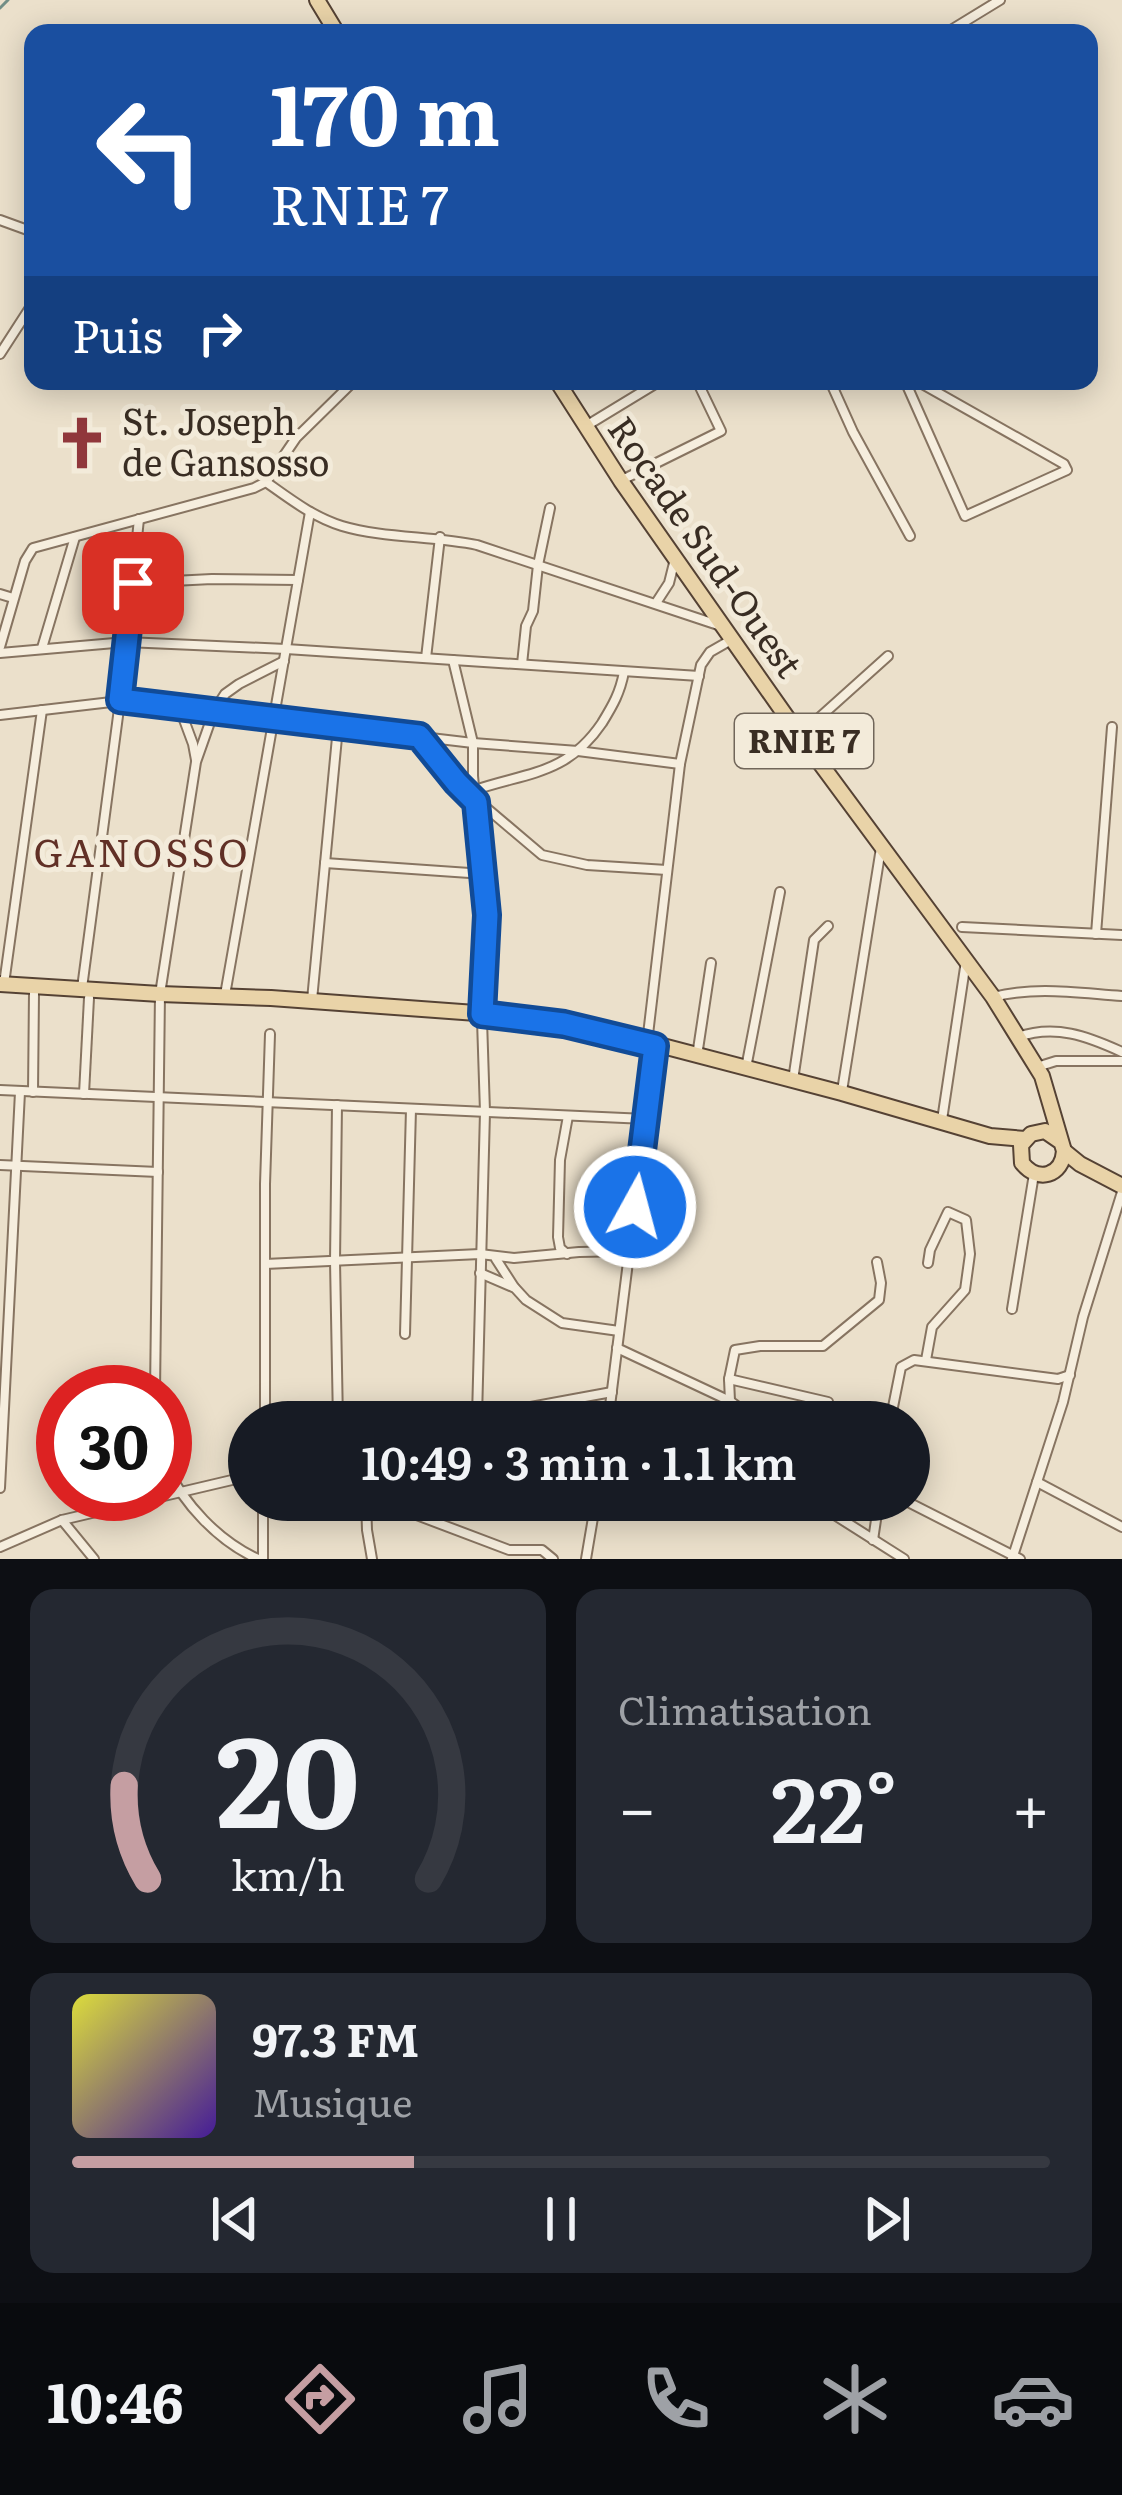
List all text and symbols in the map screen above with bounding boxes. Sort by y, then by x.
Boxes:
text: 170 m [270,47,500,172]
icon: left [72,72,228,228]
text: RNIE 7 [270,161,449,242]
text: Puis [72,300,163,367]
icon: right [187,300,253,366]
place label: St. Joseph de Gansosso [122,393,330,487]
street label: Rocade Sud-Ouest [597,404,817,687]
church icon: St. Joseph de Gansosso [53,414,111,472]
pin [82,532,184,634]
icon: arrive [100,550,166,616]
road number: RNIE 7 [735,714,873,768]
district label: GANOSSO [33,821,251,879]
position arrow [572,1144,698,1270]
speed limit sign: 30 [36,1365,192,1521]
text: 10:49 · 3 min · 1.1 km [361,1427,797,1494]
text: Climatisation [618,1679,872,1737]
text: 20 [216,1681,360,1866]
text: 22° [771,1737,897,1871]
text: − [618,1755,656,1853]
text: + [1012,1755,1050,1853]
text: km/h [231,1841,345,1904]
text: 97.3 FM [252,2004,419,2071]
text: Musique [252,2071,413,2129]
icon: previous [202,2186,268,2252]
icon: pause [528,2186,594,2252]
icon: next [854,2186,920,2252]
icon: directions [278,2357,362,2441]
icon: music [456,2357,540,2441]
icon: phone [634,2357,718,2441]
icon: climate [813,2357,897,2441]
icon: car [991,2357,1075,2441]
text: 10:46 [47,2359,184,2440]

